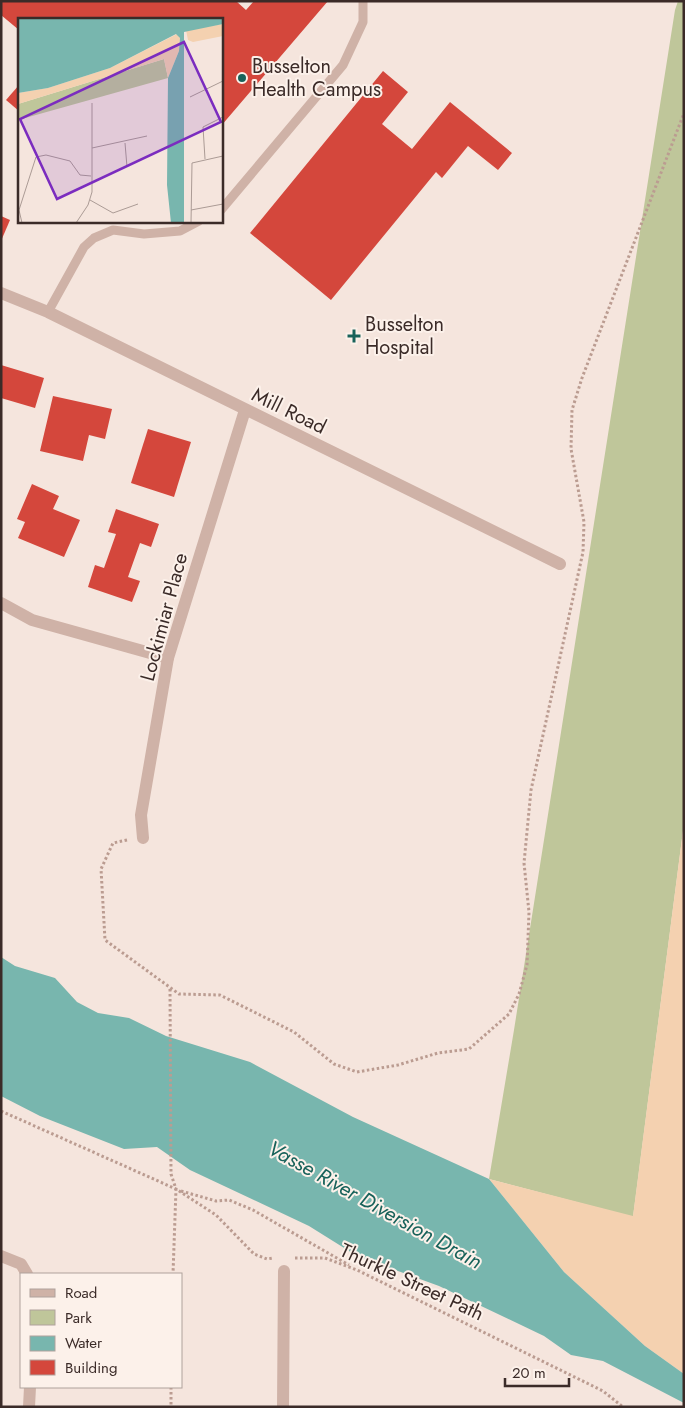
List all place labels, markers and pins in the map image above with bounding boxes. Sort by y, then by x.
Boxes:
place label: Busselton Health Campus [252,52,381,104]
marker: Busselton Health Campus [236,72,248,84]
place label: Busselton Hospital [365,310,444,362]
marker: Busselton Hospital [347,329,361,343]

